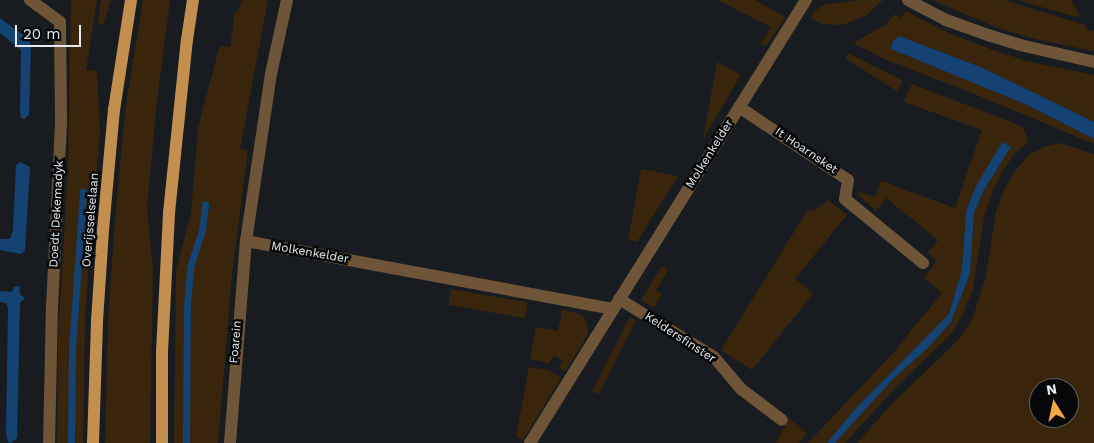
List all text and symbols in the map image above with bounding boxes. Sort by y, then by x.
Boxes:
scale bar [18,15,84,47]
text: 20 m [23,25,61,43]
street label: Molkenkelder [683,117,737,191]
street label: It Hoarnsket [772,125,840,177]
street label: Doedt Dekemadyk [47,160,67,268]
street label: Overijsselselaan [80,172,102,268]
street label: Molkenkelder [270,239,350,267]
street label: Keldersfinster [642,310,718,366]
street label: Foarein [227,320,245,364]
north arrow [1029,378,1079,428]
text: N [1045,380,1058,398]

